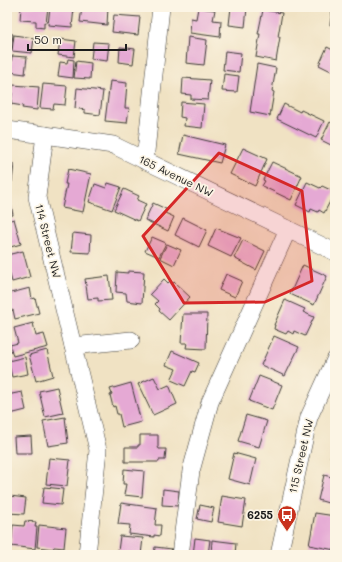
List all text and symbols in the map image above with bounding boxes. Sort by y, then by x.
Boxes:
scale bar [28,26,126,52]
text: 50 m [34,31,62,47]
street label: 165 Avenue NW [137,151,216,200]
street label: 114 Street NW [32,202,65,280]
street label: 115 Street NW [285,417,316,495]
bus stop icon: 6255 [276,504,298,532]
place label: 6255 [247,507,274,522]

